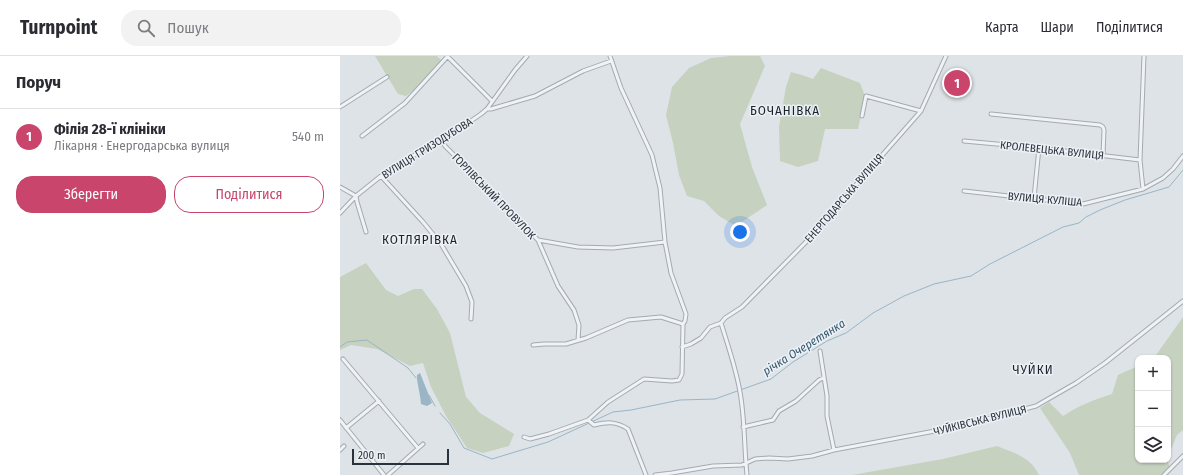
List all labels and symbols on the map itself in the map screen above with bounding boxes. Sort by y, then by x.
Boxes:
pin: 1 [944,68,970,98]
district label: БОЧАНІВКА [750,103,820,118]
street label: ВУЛИЦЯ ГРИЗОДУБОВА [379,115,475,182]
street label: КРОЛЕВЕЦЬКА ВУЛИЦЯ [999,139,1105,162]
street label: ГОРЛІВСЬКИЙ ПРОВУЛОК [449,151,538,242]
street label: ЕНЕРГОДАРСЬКА ВУЛИЦЯ [802,151,887,246]
street label: ВУЛИЦЯ КУЛІША [1007,190,1083,209]
your location [730,222,750,242]
district label: КОТЛЯРІВКА [382,232,458,247]
water label: річка Очеретянка [760,316,848,378]
district label: ЧУЙКИ [1012,362,1054,377]
street label: ЧУЙКІВСЬКА ВУЛИЦЯ [932,403,1028,438]
scale bar [352,447,449,466]

